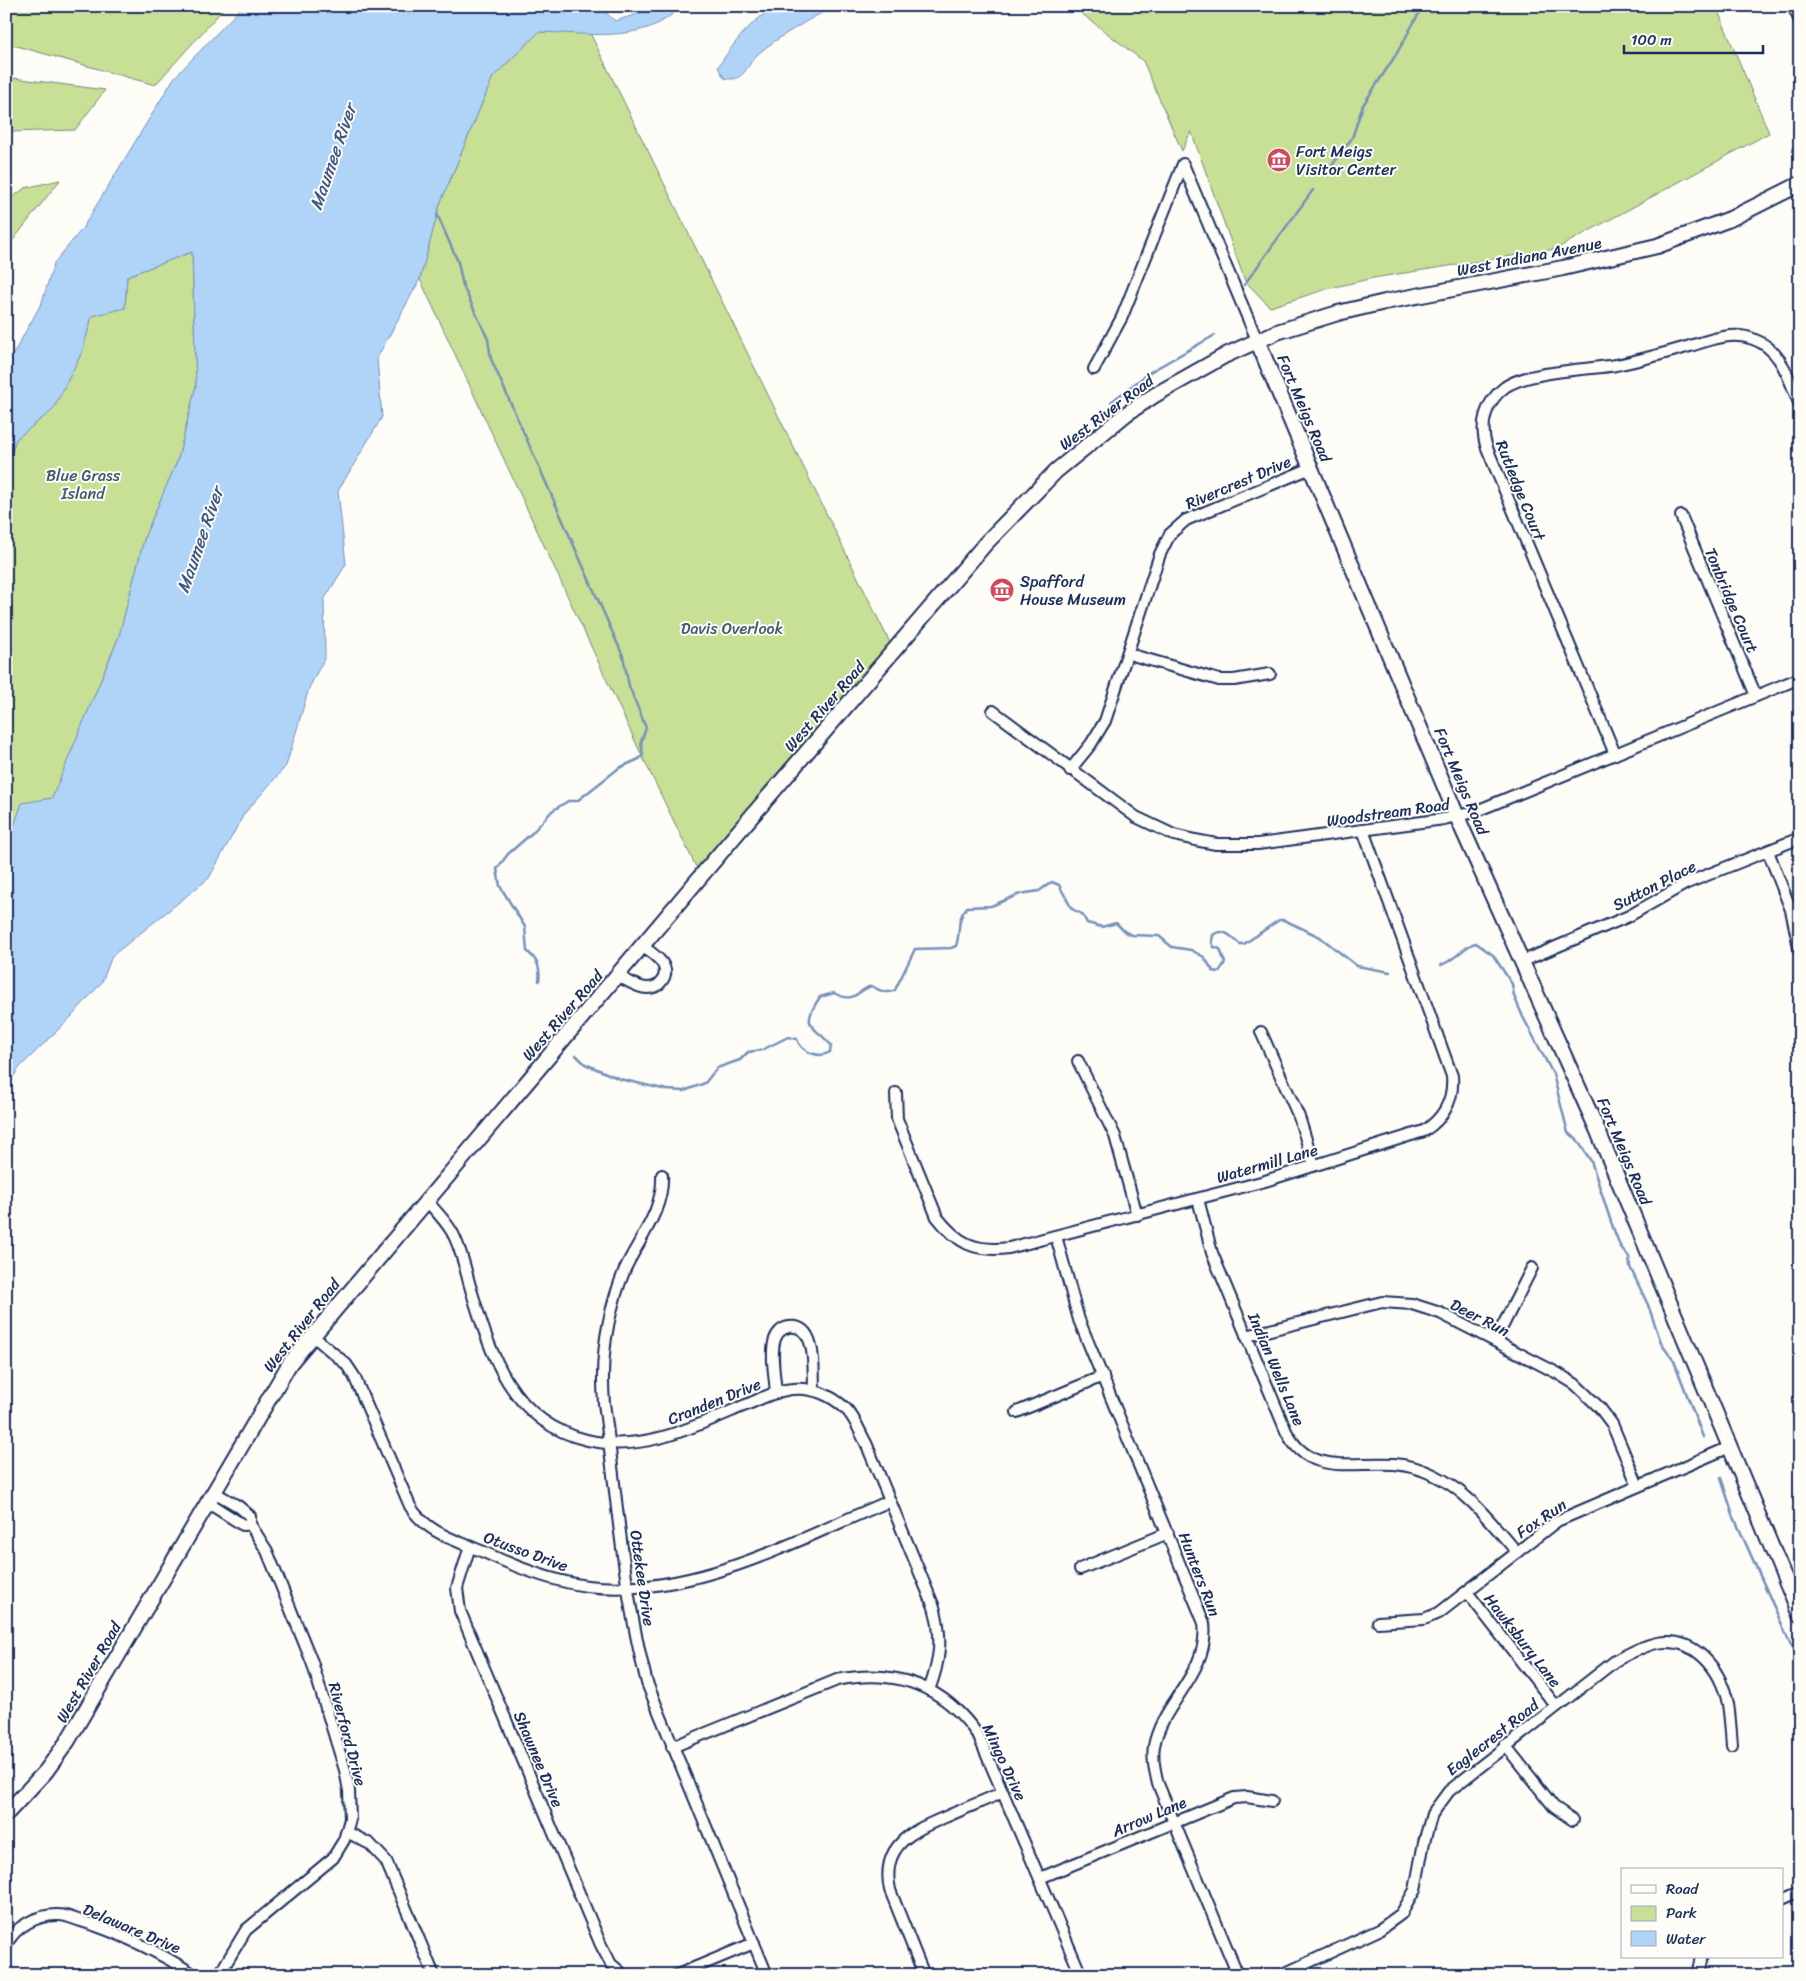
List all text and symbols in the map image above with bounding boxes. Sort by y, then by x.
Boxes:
scale bar [1624,22,1762,54]
text: 100 m [1631,27,1672,53]
water label: Maumee River [300,96,367,214]
place label: Fort Meigs Visitor Center [1296,137,1397,184]
museum icon: Fort Meigs Visitor Center [1266,147,1292,173]
street label: West Indiana Avenue [1454,228,1604,285]
street label: Fort Meigs Road [1269,350,1341,468]
street label: West River Road [1052,366,1161,458]
street label: Rutledge Court [1487,436,1554,545]
street label: Rivercrest Drive [1181,447,1296,518]
park label: Blue Grass Island [46,461,121,508]
water label: Maumee River [167,479,234,597]
street label: Tonbridge Court [1696,543,1767,658]
place label: Spafford House Museum [1020,567,1126,614]
museum icon: Spafford House Museum [989,577,1015,603]
park label: Davis Overlook [681,614,783,643]
street label: West River Road [776,653,873,759]
street label: Fort Meigs Road [1426,723,1498,841]
street label: Woodstream Road [1325,789,1453,835]
street label: Sutton Place [1607,852,1701,919]
street label: West River Road [514,962,611,1068]
street label: Fort Meigs Road [1589,1093,1661,1211]
street label: Watermill Lane [1213,1135,1321,1192]
street label: West River Road [255,1271,349,1379]
street label: Deer Run [1445,1290,1515,1345]
street label: Indian Wells Lane [1239,1307,1313,1430]
street label: Cranden Drive [663,1370,765,1433]
street label: Fox Run [1510,1491,1573,1546]
street label: Otusso Drive [479,1523,572,1580]
street label: Ottekee Drive [621,1528,664,1628]
street label: Hunters Run [1170,1528,1229,1621]
street label: Hawksbury Lane [1476,1586,1569,1694]
street label: West River Road [48,1615,130,1729]
street label: Riverford Drive [320,1679,375,1789]
street label: Eaglecrest Road [1439,1690,1547,1783]
street label: Shawnee Drive [505,1706,572,1812]
street label: Mingo Drive [974,1719,1035,1806]
street label: Arrow Lane [1106,1788,1191,1846]
legend [1621,1868,1784,1958]
text: Road [1666,1876,1699,1902]
street label: Delaware Drive [78,1895,186,1962]
text: Park [1666,1900,1697,1926]
text: Water [1666,1926,1706,1952]

